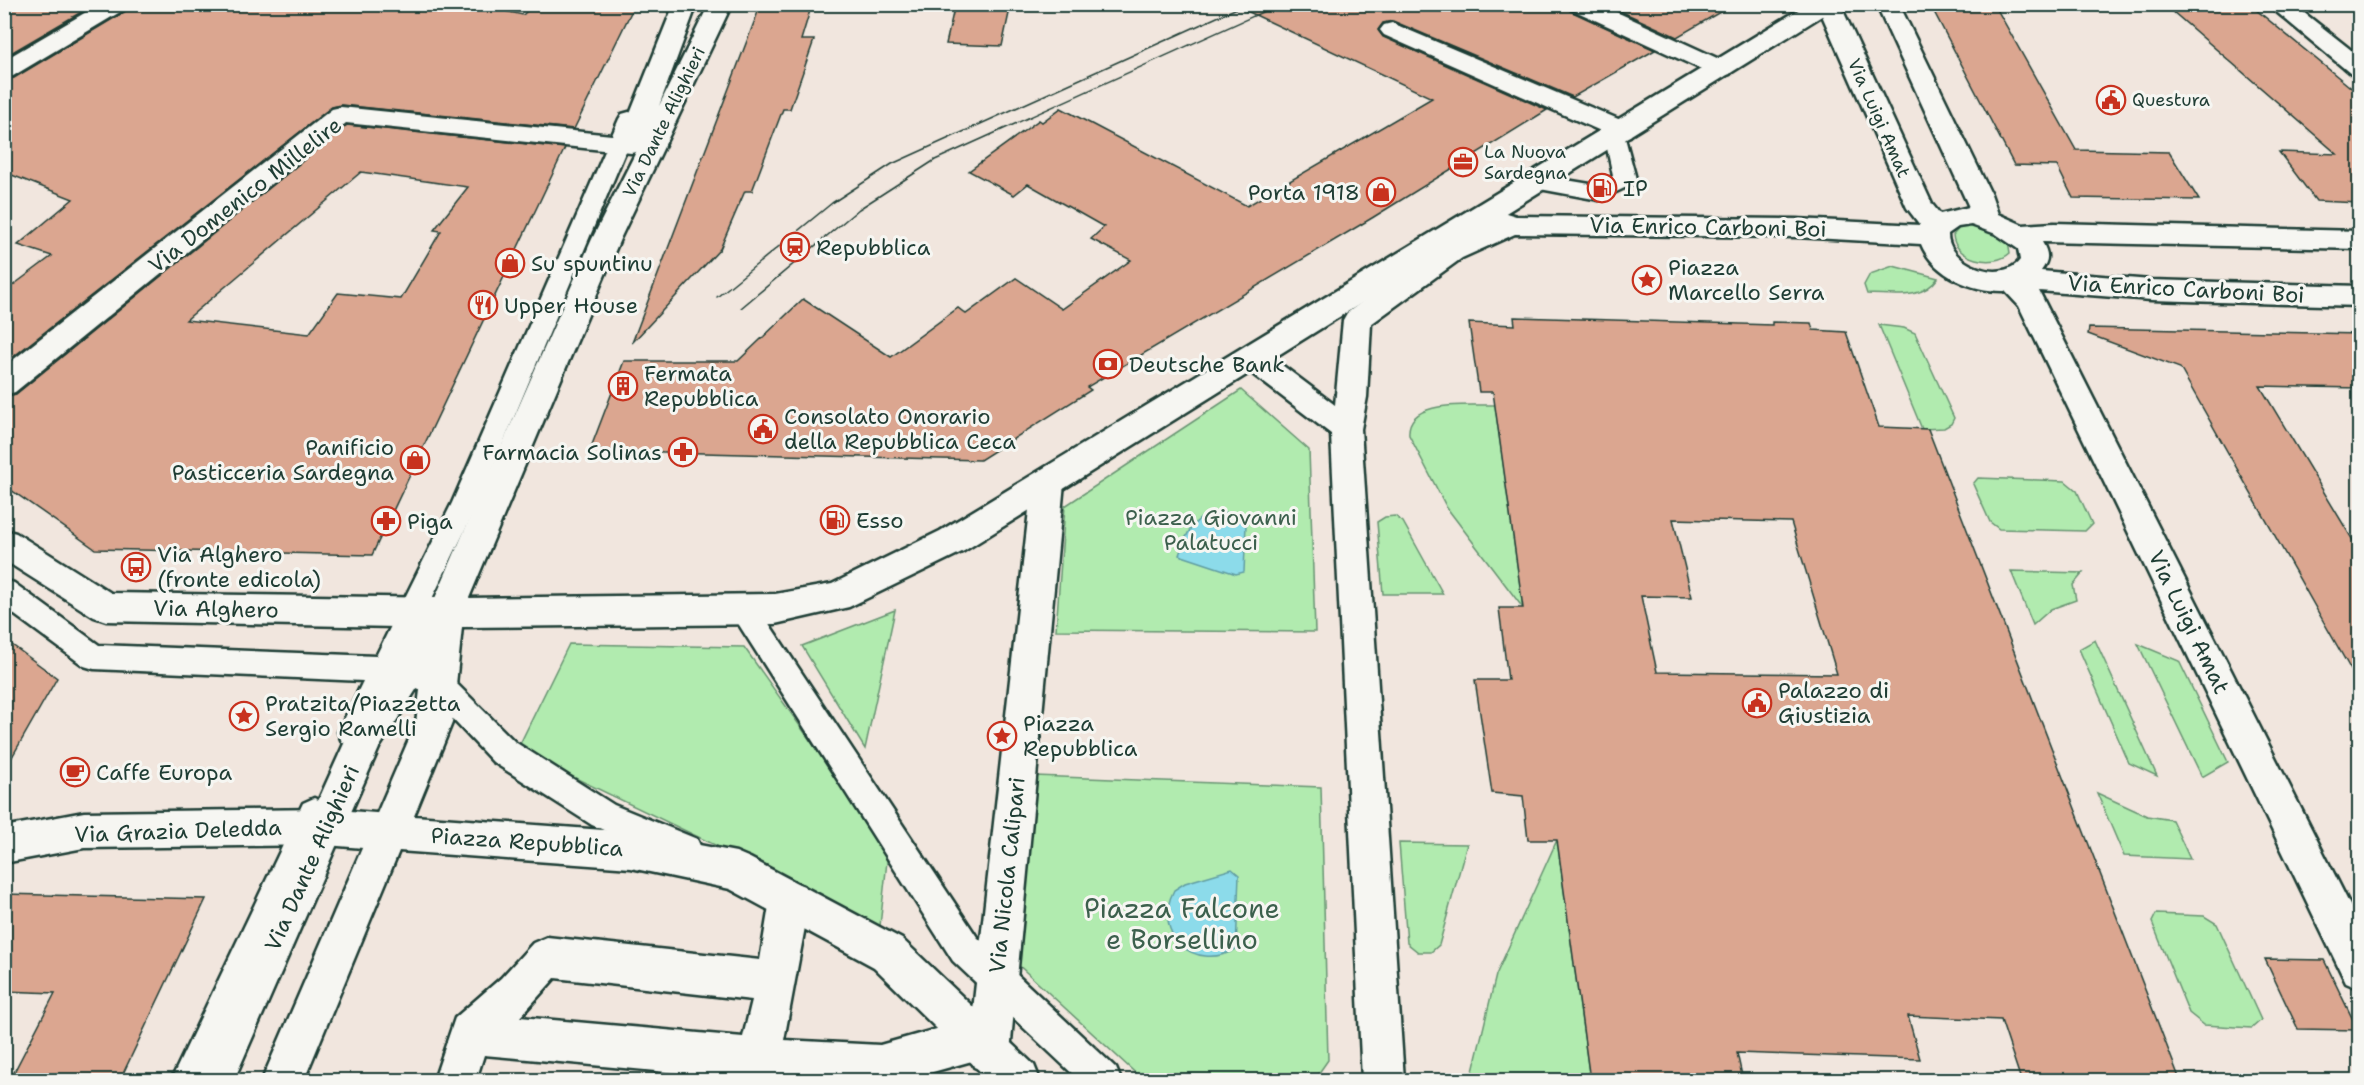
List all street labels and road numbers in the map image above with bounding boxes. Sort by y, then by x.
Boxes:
street label: Via Dante Alighieri [617,43,711,201]
street label: Via Luigi Amat [1842,55,1916,181]
street label: Via Domenico Millelire [142,110,348,280]
street label: Via Enrico Carboni Boi [1589,210,1827,244]
street label: Via Enrico Carboni Boi [2067,268,2305,310]
street label: Via Luigi Amat [2142,545,2236,699]
street label: Via Alghero [153,593,279,625]
street label: Via Dante Alighieri [258,760,366,956]
street label: Via Nicola Calipari [982,775,1032,975]
street label: Via Grazia Deledda [74,813,282,849]
street label: Piazza Repubblica [430,821,625,863]

